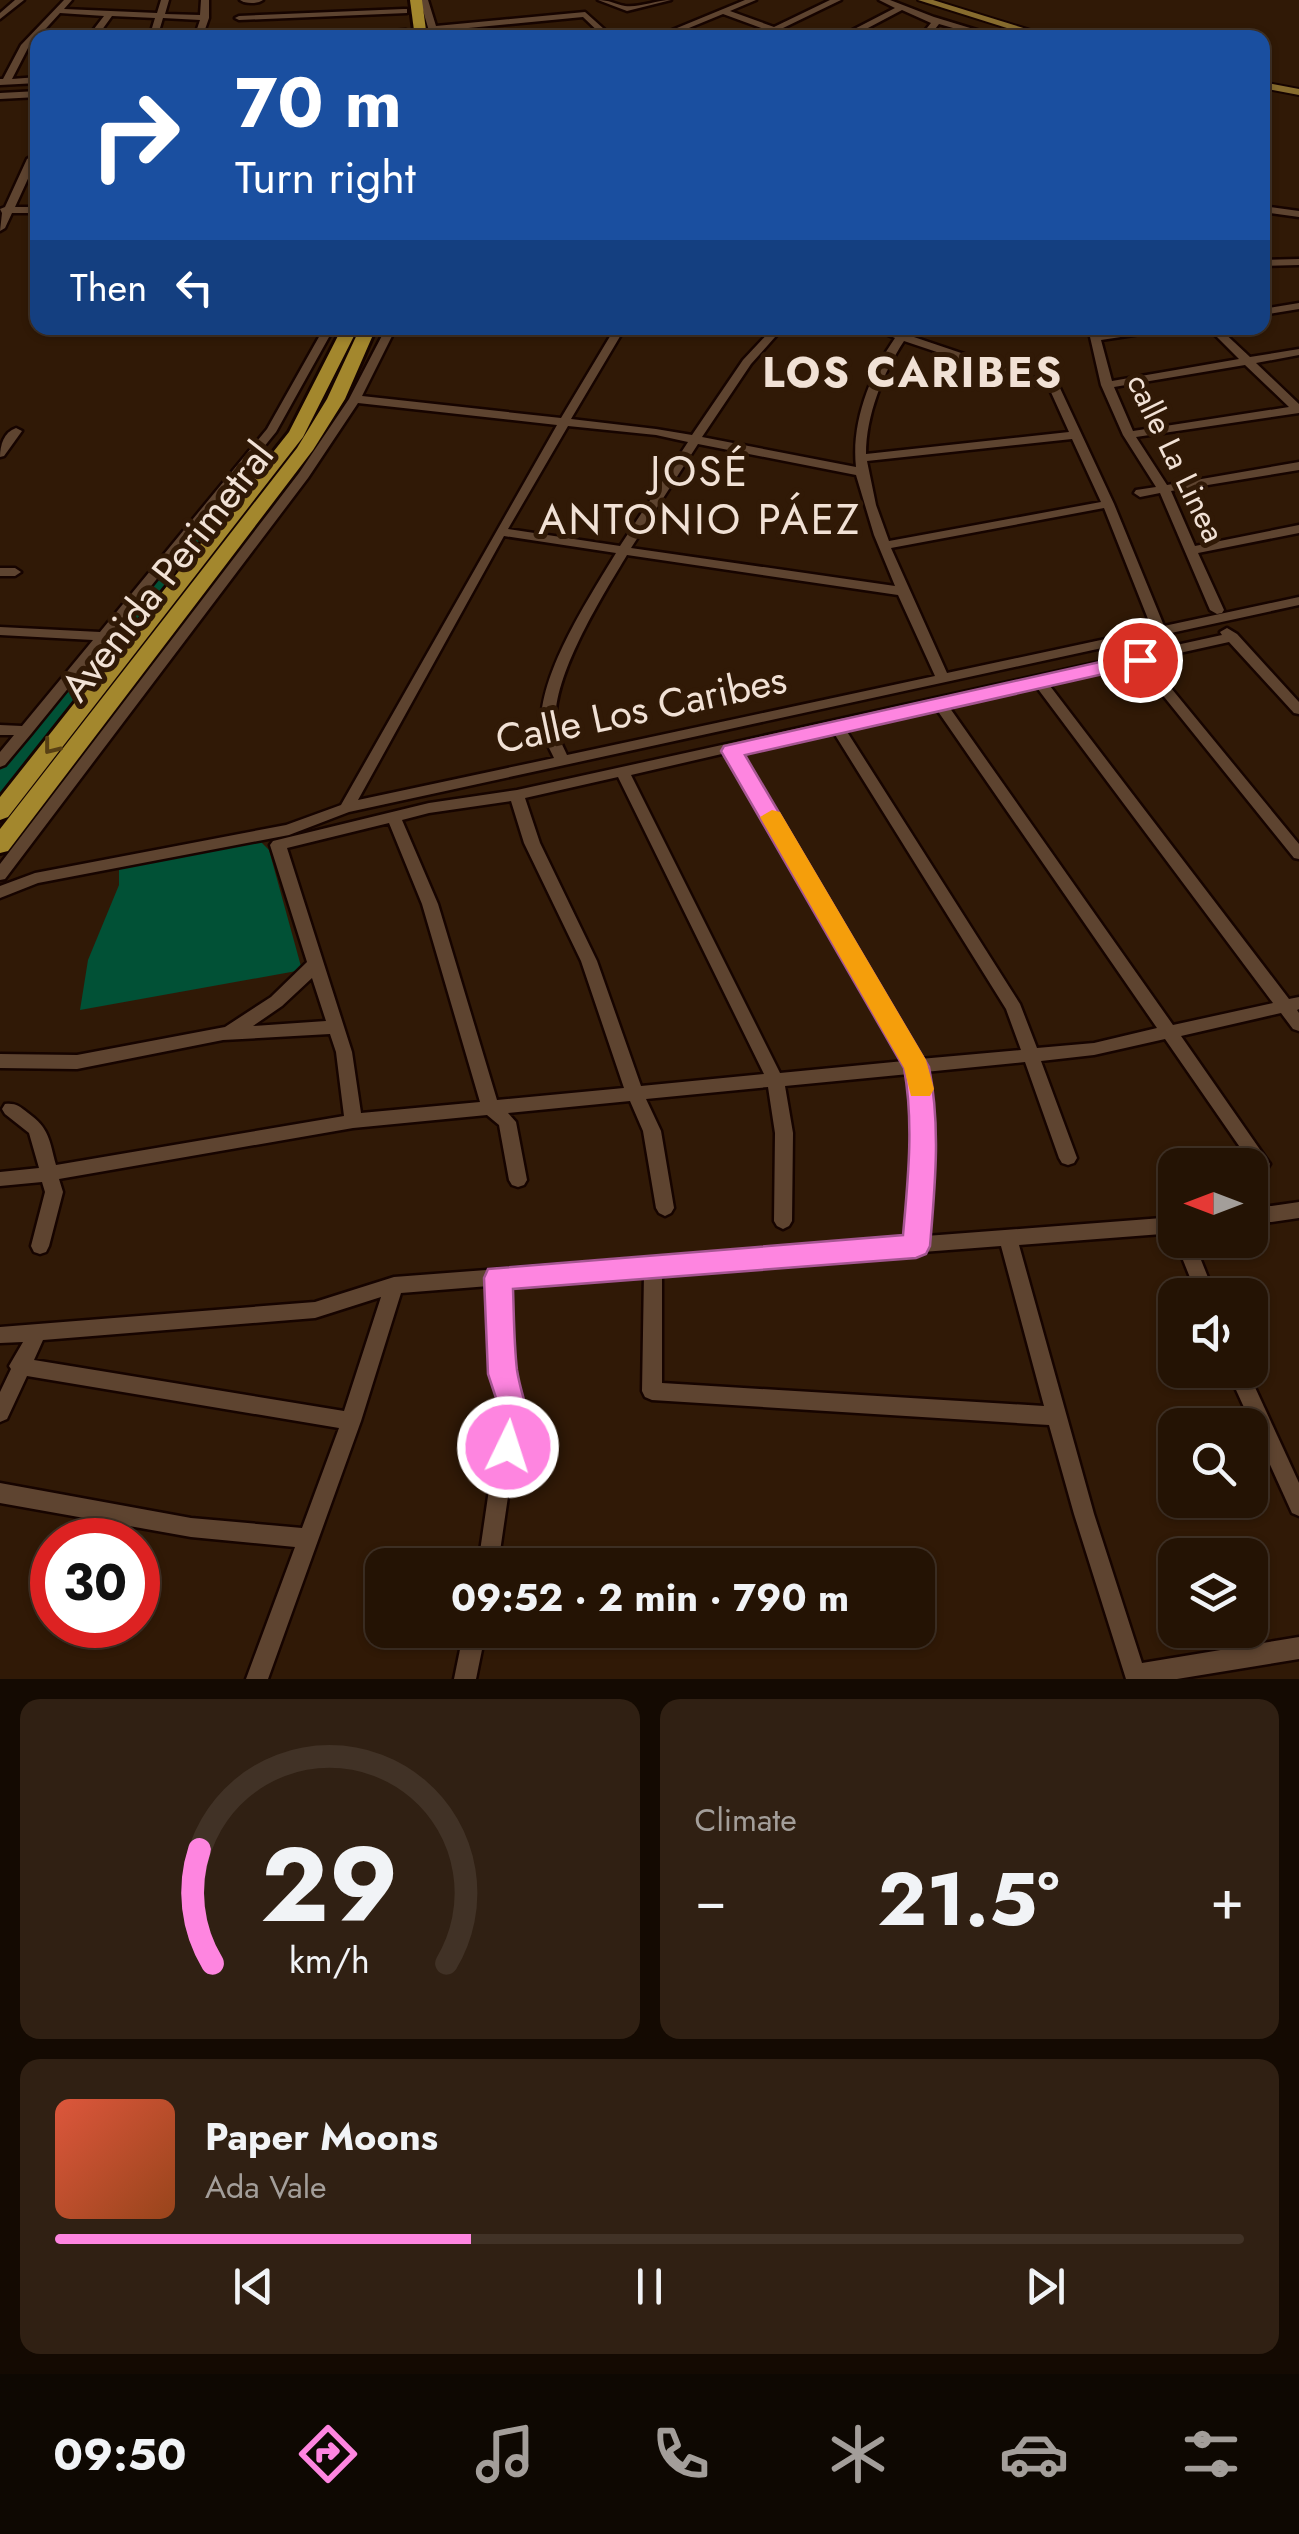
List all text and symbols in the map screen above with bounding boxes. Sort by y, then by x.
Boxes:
text: 70 m [235,52,402,153]
icon: right [70,70,200,200]
text: Turn right [235,145,416,210]
text: Then [70,260,147,315]
icon: left [167,260,222,315]
district label: LOS CARIBES [762,342,1064,403]
street label: calle La Linea [1115,366,1237,550]
street label: Avenida Perimetral [47,428,287,714]
district label: JOSÉ ANTONIO PÁEZ [538,441,862,550]
pin [1098,618,1183,703]
icon: arrive [1113,633,1168,688]
street label: Calle Los Caribes [490,650,792,768]
one-way arrow [45,736,63,754]
north arrow [1158,1148,1268,1258]
map controls [1158,1148,1268,1648]
button: sound [1158,1278,1268,1388]
position arrow [456,1395,560,1499]
button: search [1158,1408,1268,1518]
speed limit sign: 30 [30,1518,160,1648]
button: layers [1158,1538,1268,1648]
text: 09:52 · 2 min · 790 m [451,1570,849,1625]
text: Climate [695,1797,797,1843]
text: 29 [261,1810,399,1960]
text: 21.5° [877,1845,1060,1953]
text: − [695,1860,727,1940]
text: + [1210,1860,1244,1940]
text: km/h [289,1935,370,1986]
text: Paper Moons [205,2109,438,2164]
text: Ada Vale [205,2164,327,2210]
icon: previous [226,2259,281,2314]
icon: pause [622,2259,677,2314]
icon: next [1018,2259,1073,2314]
icon: directions [293,2419,363,2489]
icon: music [470,2419,540,2489]
icon: phone [646,2419,716,2489]
icon: climate [823,2419,893,2489]
icon: car [999,2419,1069,2489]
icon: filters [1176,2419,1246,2489]
text: 09:50 [53,2422,186,2487]

